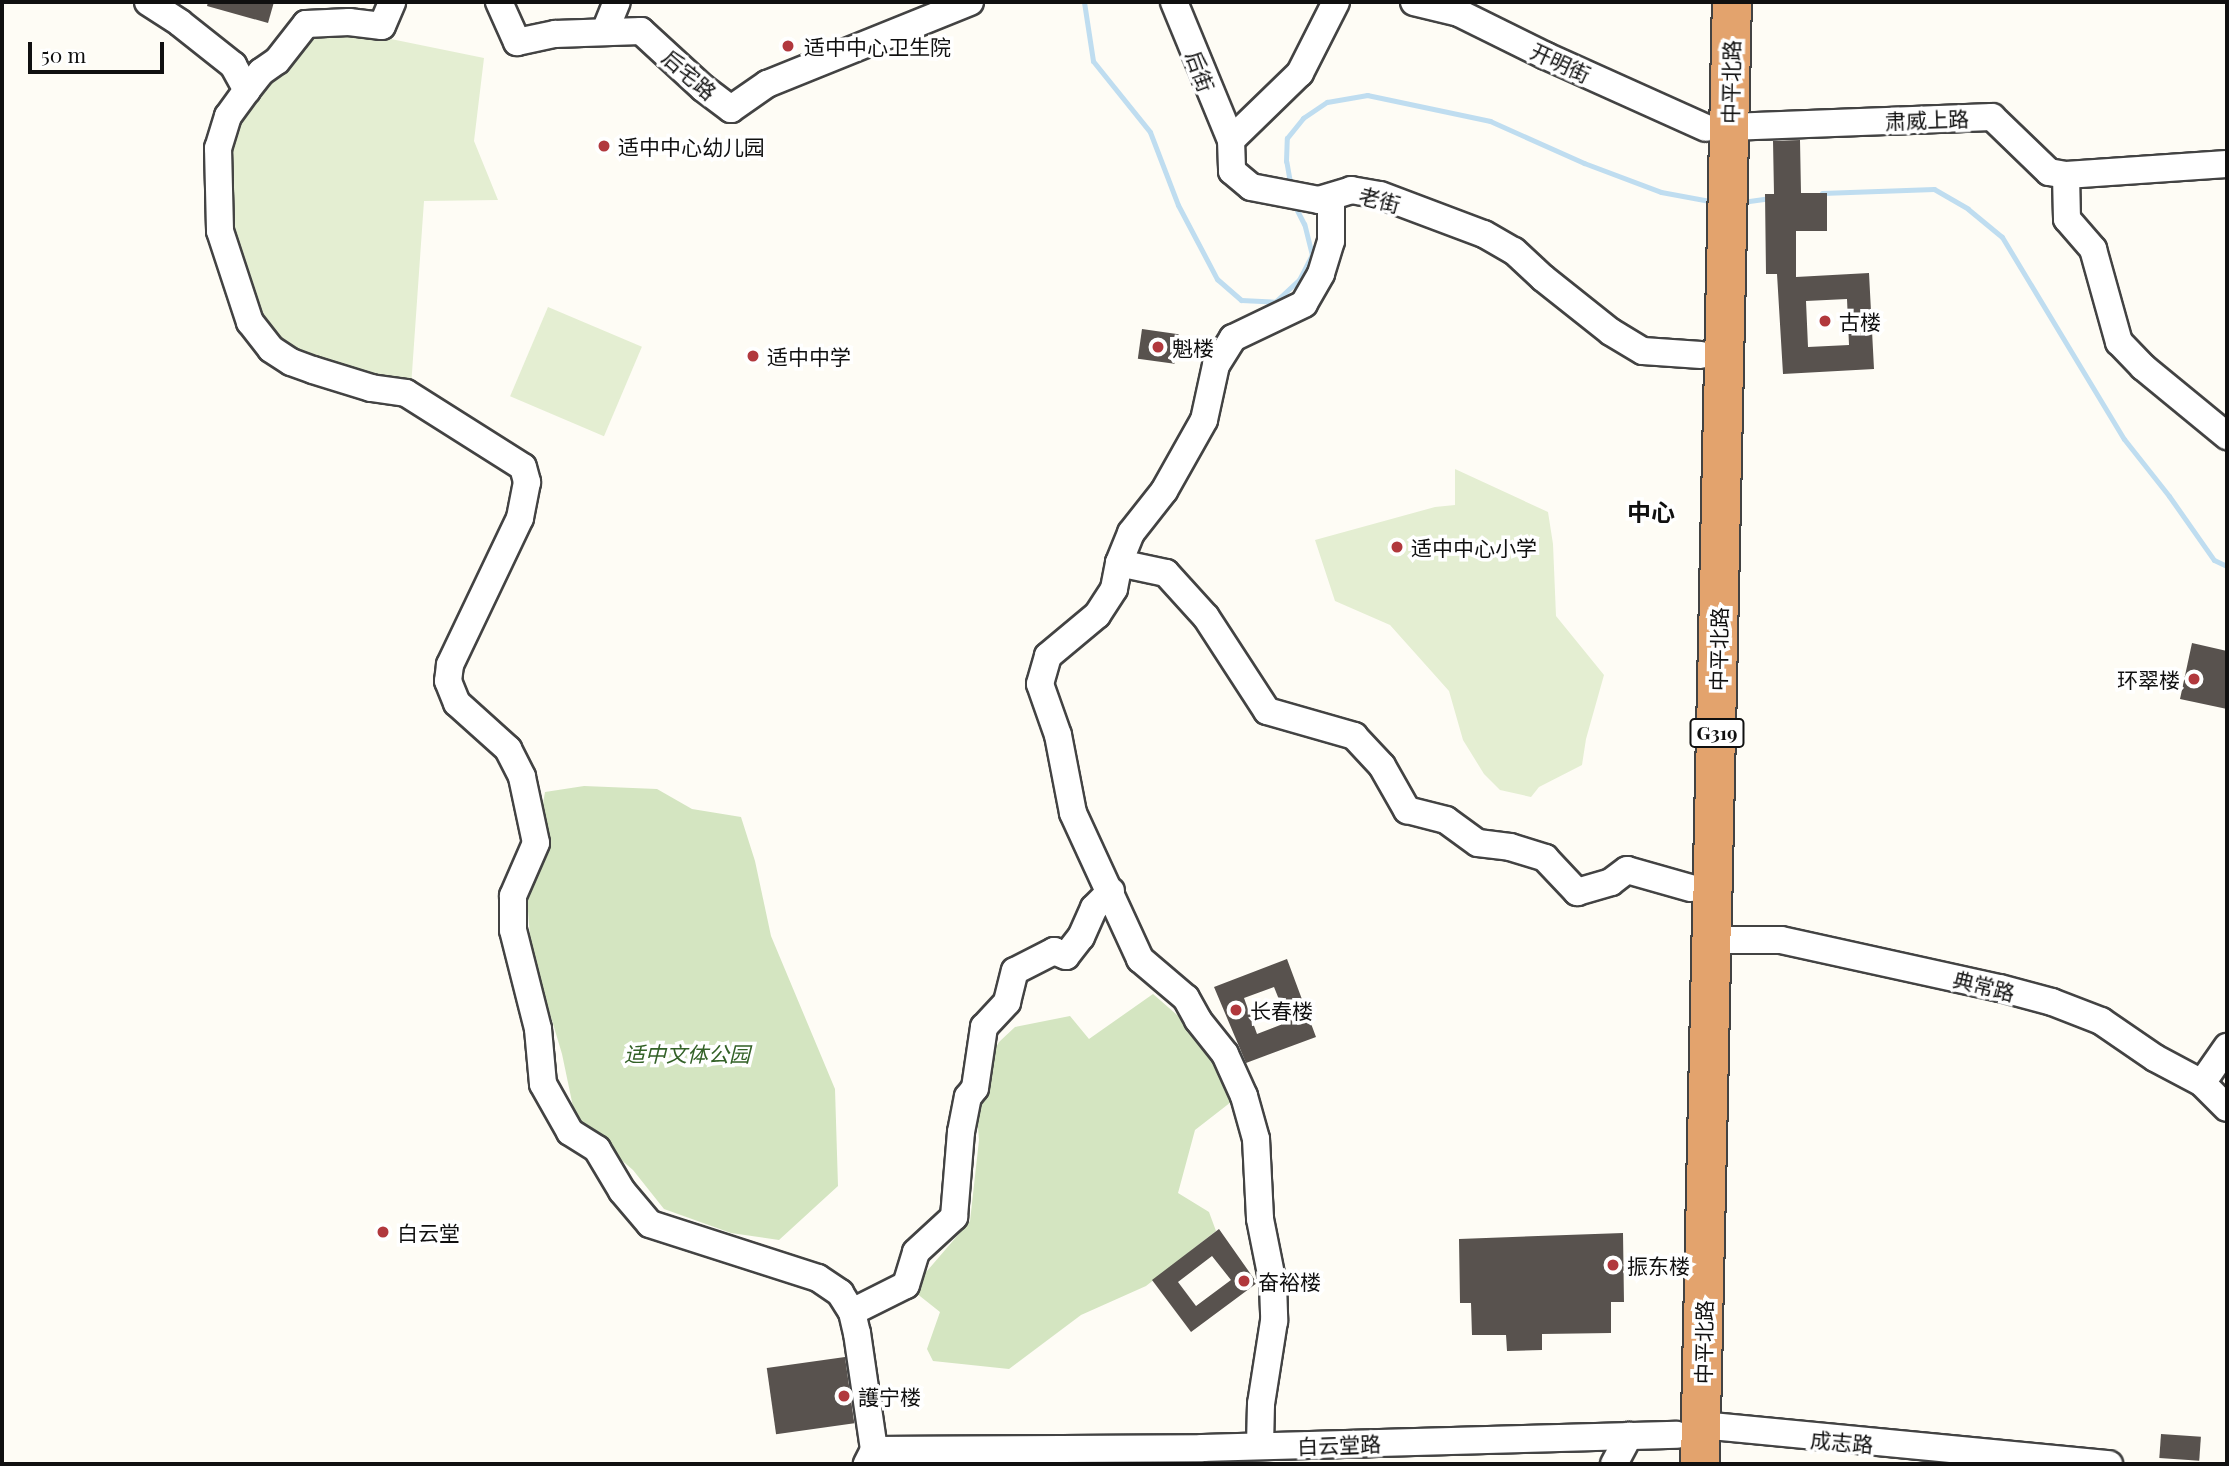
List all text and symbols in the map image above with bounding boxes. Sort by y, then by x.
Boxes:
scale bar [32,28,168,72]
place label: 适中中心卫生院 [804,33,951,59]
marker: 适中中心卫生院 [778,36,798,56]
street label: 开明街 [1527,37,1595,87]
text: 50 m [41,40,86,68]
street label: 中平北路 [1717,40,1743,124]
street label: 后宅路 [658,44,722,104]
street label: 后街 [1182,47,1220,95]
street label: 肃威上路 [1885,105,1969,133]
place label: 适中中心幼儿园 [618,133,765,159]
marker: 适中中心幼儿园 [596,138,612,154]
street label: 老街 [1356,181,1404,217]
place label: 古楼 [1839,308,1881,334]
marker: 古楼 [1817,313,1833,329]
place label: 魁楼 [1172,334,1214,360]
marker: 魁楼 [1150,339,1166,355]
place label: 适中中学 [767,343,851,369]
marker: 适中中学 [745,348,761,364]
district label: 中心 [1627,498,1675,526]
place label: 适中中心小学 [1411,534,1537,560]
marker: 适中中心小学 [1389,539,1405,555]
street label: 中平北路 [1705,607,1731,691]
place label: 环翠楼 [2117,666,2180,692]
marker: 环翠楼 [2186,671,2202,687]
road number: G319 [1689,718,1745,748]
street label: 典常路 [1950,965,2018,1005]
place label: 长春楼 [1250,997,1313,1023]
marker: 长春楼 [1228,1002,1244,1018]
park label: 适中文体公园 [624,1040,750,1066]
place label: 白云堂 [397,1219,460,1245]
marker: 白云堂 [375,1224,391,1240]
place label: 振东楼 [1627,1252,1690,1278]
marker: 振东楼 [1605,1257,1621,1273]
place label: 奋裕楼 [1258,1268,1321,1294]
marker: 奋裕楼 [1236,1273,1252,1289]
street label: 中平北路 [1690,1300,1716,1384]
place label: 護宁楼 [858,1383,921,1409]
marker: 護宁楼 [836,1388,852,1404]
street label: 成志路 [1810,1426,1874,1456]
street label: 白云堂路 [1297,1430,1381,1458]

